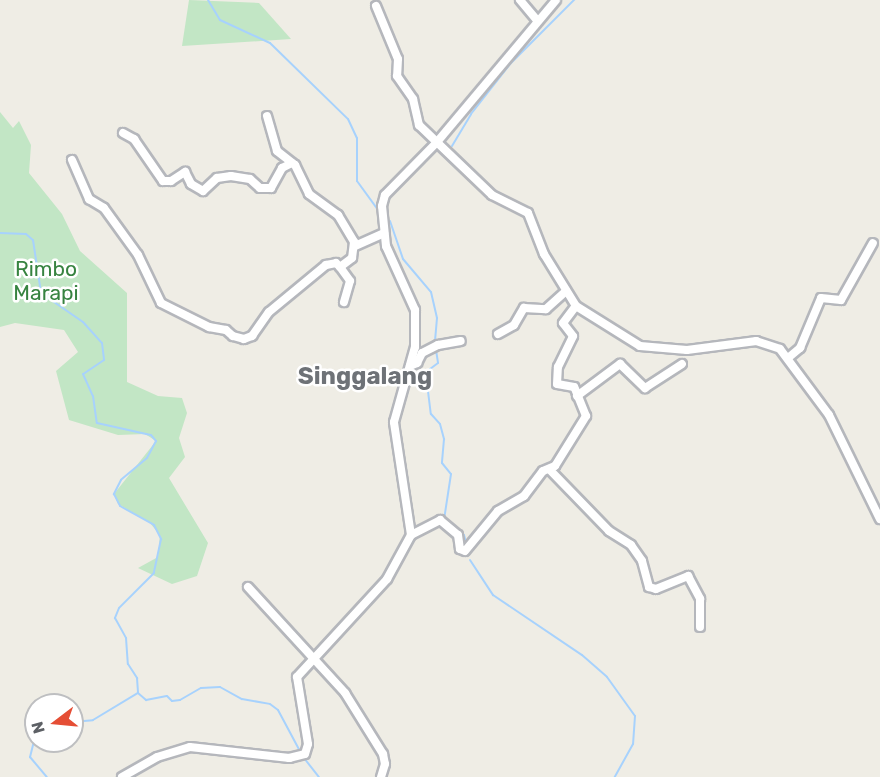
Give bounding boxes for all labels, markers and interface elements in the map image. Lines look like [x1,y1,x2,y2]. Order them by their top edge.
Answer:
park label: Rimbo Marapi [13,256,79,306]
district label: Singgalang [298,363,432,391]
north arrow [24,693,84,753]
text: N [27,719,49,736]

